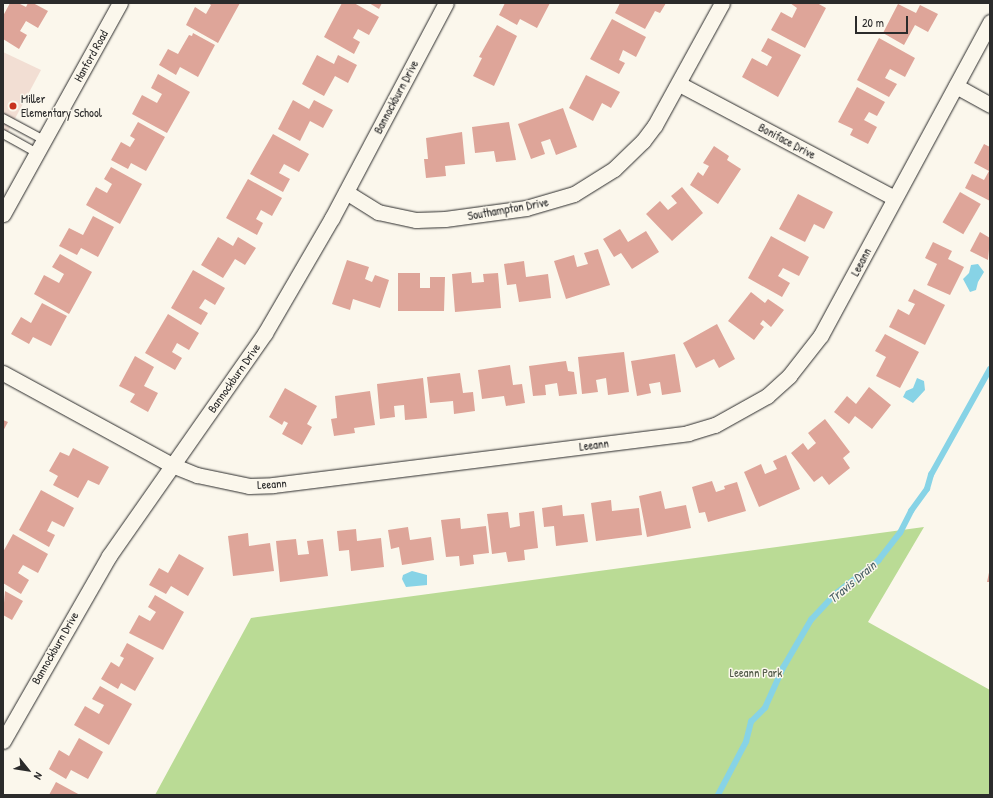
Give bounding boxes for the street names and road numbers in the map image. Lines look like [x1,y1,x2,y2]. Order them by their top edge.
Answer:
street label: Hanford Road [71,28,111,84]
street label: Bannockburn Drive [371,58,421,136]
street label: Boniface Drive [756,120,818,162]
street label: Southampton Drive [466,195,550,223]
street label: Leeann [848,246,874,278]
street label: Bannockburn Drive [205,341,263,415]
street label: Leeann [578,436,610,454]
street label: Leeann [257,476,287,492]
street label: Bannockburn Drive [28,609,82,687]

